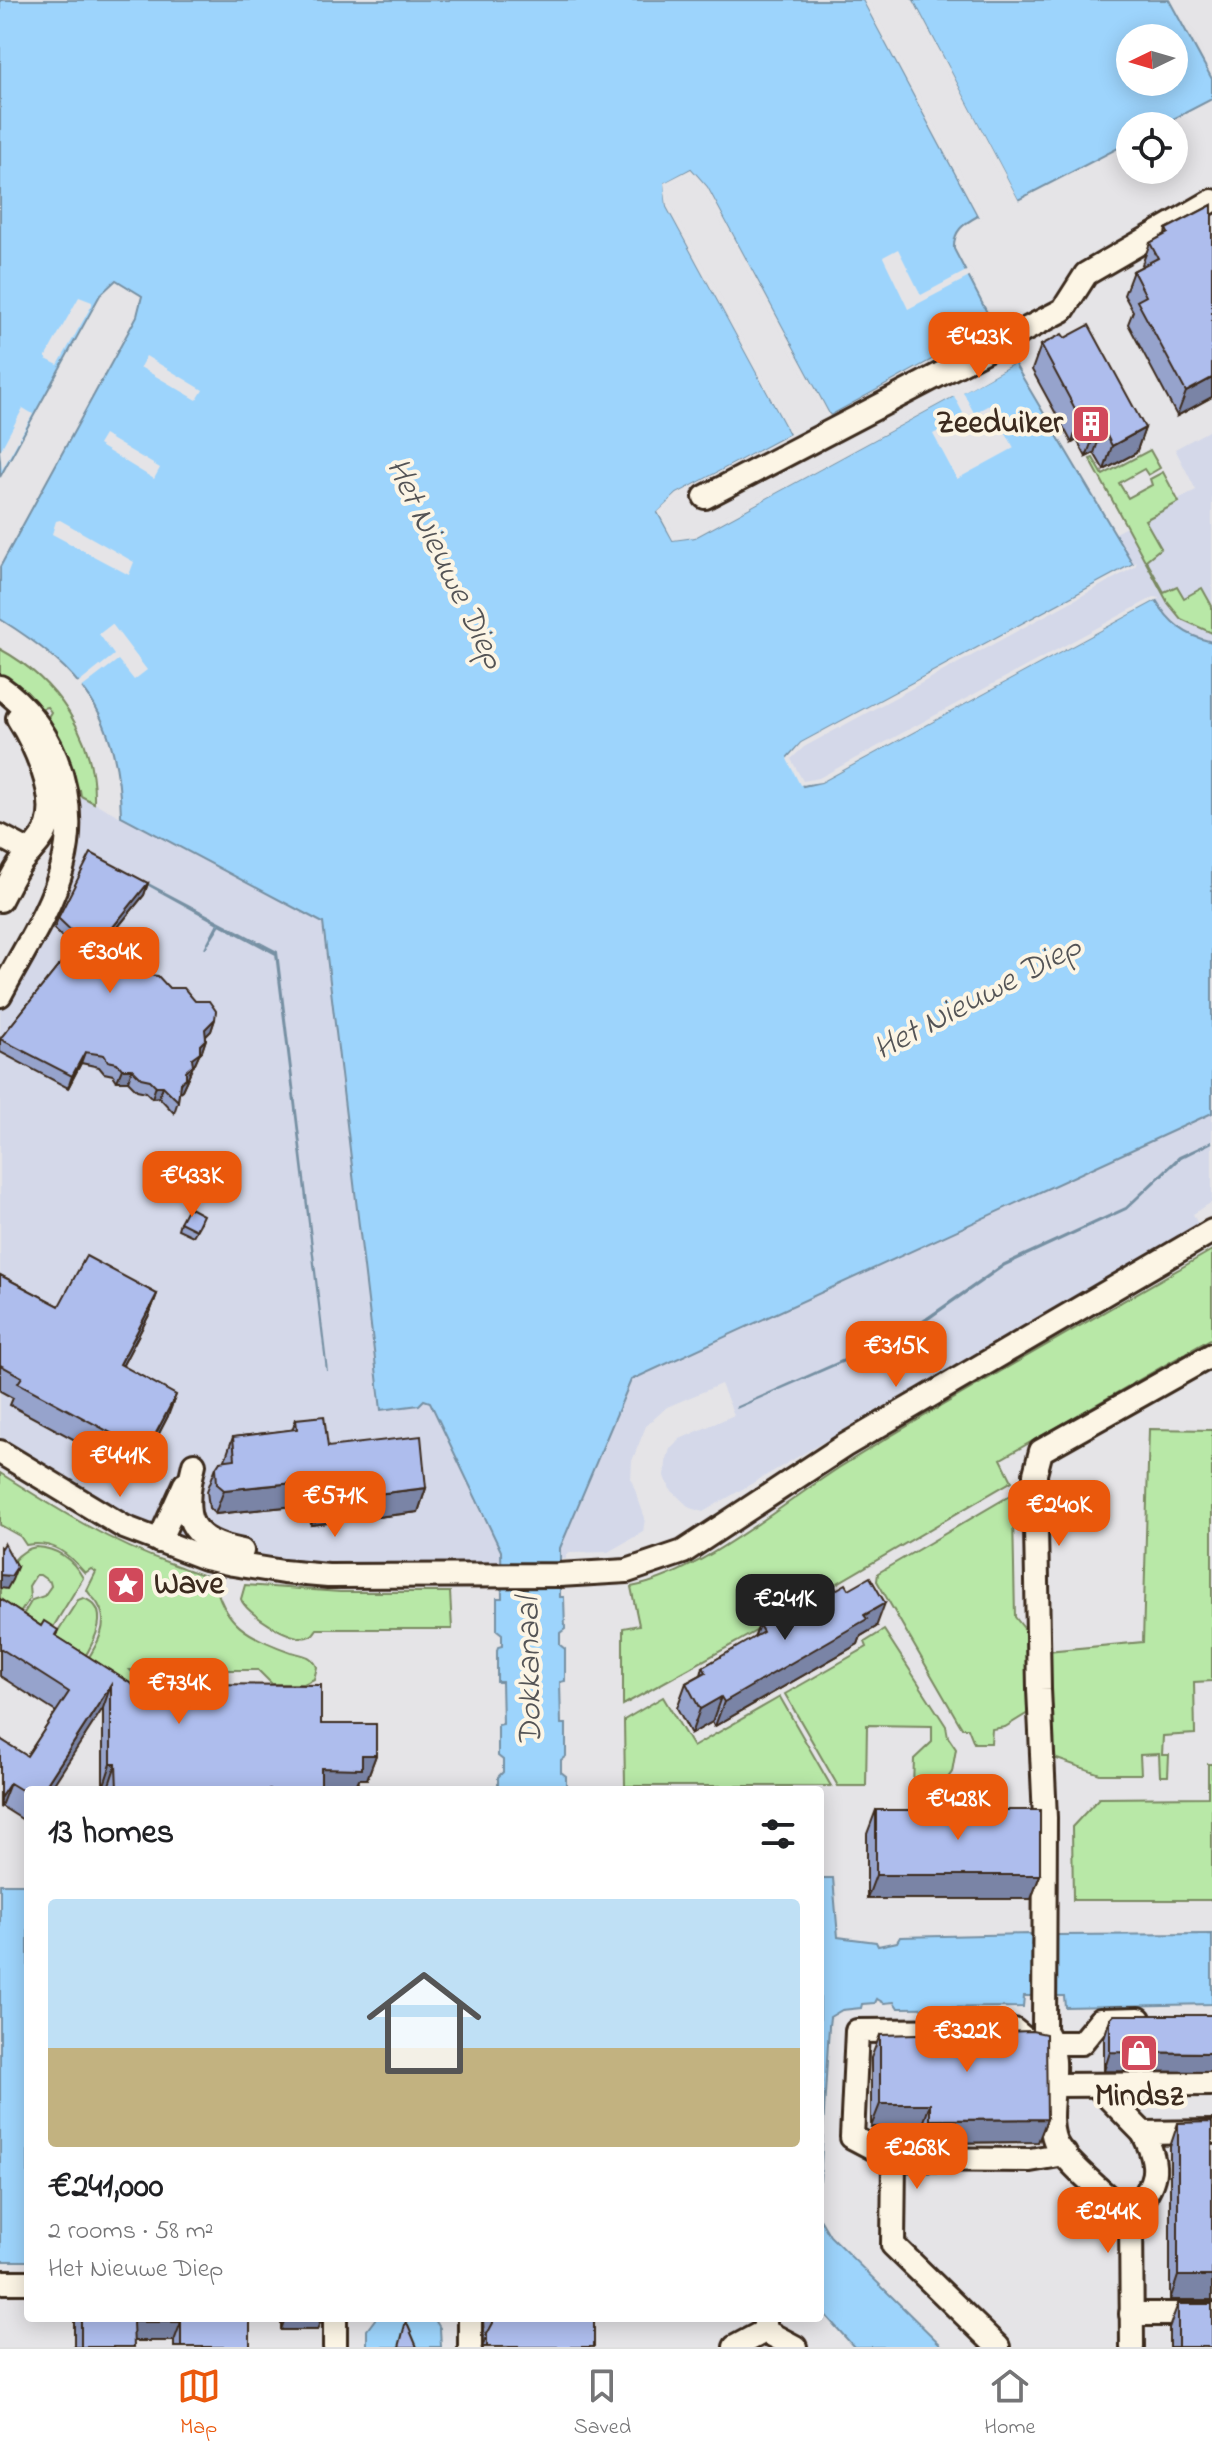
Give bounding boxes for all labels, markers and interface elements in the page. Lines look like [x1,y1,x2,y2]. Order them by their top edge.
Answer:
north arrow [1116,24,1188,96]
map controls [1116,24,1188,184]
button: locate [1116,112,1188,184]
pin: €423K [923,312,1035,380]
text: €423K [946,319,1012,357]
place label: Zeeduiker [936,401,1064,448]
building icon: Zeeduiker [1070,403,1112,445]
water label: Het Nieuwe Diep [371,450,517,678]
water label: Het Nieuwe Diep [865,923,1091,1075]
pin: €304K [54,927,166,995]
text: €304K [78,934,142,972]
pin: €433K [136,1151,248,1219]
text: €433K [161,1158,223,1196]
pin: €315K [840,1321,952,1389]
text: €315K [864,1328,928,1366]
pin: €441K [64,1431,176,1499]
text: €441K [90,1438,150,1476]
pin: €571K [279,1471,391,1539]
text: €571K [303,1478,367,1516]
pin: €240K [1003,1480,1115,1548]
text: €240K [1026,1487,1092,1525]
place label: Wave [154,1562,225,1609]
place icon: Wave [105,1564,147,1606]
pin: €241K [729,1574,841,1642]
text: €241K [754,1581,816,1619]
water label: Dokkanaal [505,1593,557,1747]
pin: €734K [123,1658,235,1726]
text: €734K [148,1665,210,1703]
pin: €428K [902,1774,1014,1842]
text: €428K [926,1781,990,1819]
text: 13 homes [48,1809,174,1859]
icon: filters [756,1812,800,1856]
icon: home [352,1951,496,2095]
pin: €322K [911,2006,1023,2074]
text: €322K [933,2013,1001,2051]
shop icon: Mindsz [1118,2032,1160,2074]
place label: Mindsz [1095,2074,1184,2121]
pin: €268K [861,2123,973,2191]
text: €268K [885,2130,949,2168]
text: €241,000 [48,2163,163,2213]
pin: €244K [1052,2187,1164,2255]
text: €244K [1075,2194,1141,2232]
text: 2 rooms · 58 m² [48,2213,214,2251]
text: Het Nieuwe Diep [48,2251,223,2289]
tab: Map [177,2364,221,2444]
tab: Saved [574,2364,631,2444]
tab: Home [984,2364,1035,2444]

